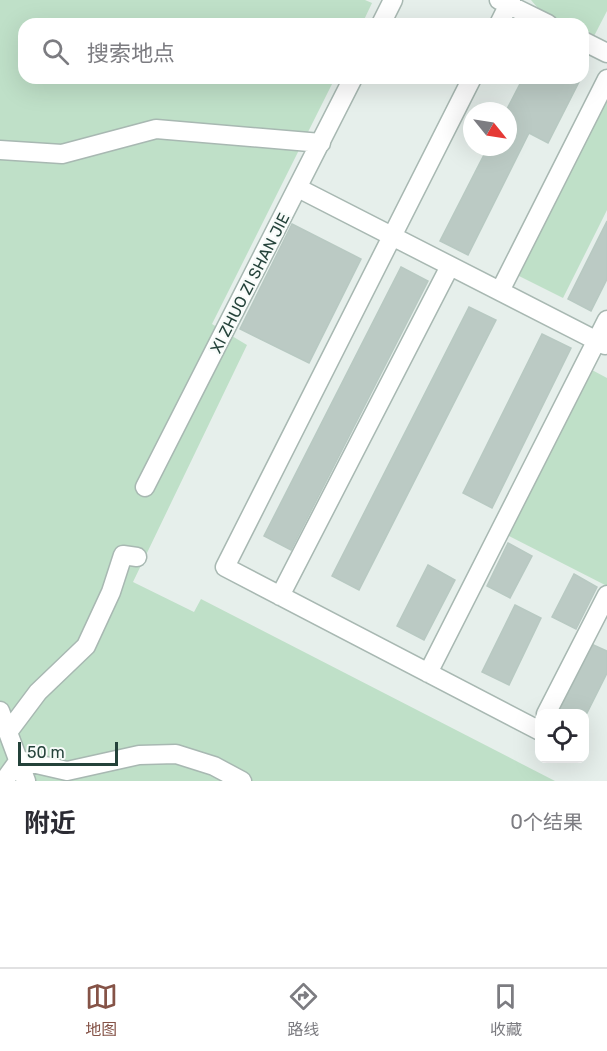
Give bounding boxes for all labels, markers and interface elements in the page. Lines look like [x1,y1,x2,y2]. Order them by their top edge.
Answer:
search box [18,18,589,84]
icon: search [39,35,72,68]
text: 搜索地点 [87,40,175,67]
north arrow [463,102,517,156]
street label: XI ZHUO ZI SHAN JIE [206,210,294,356]
map controls [535,709,589,763]
button: locate [535,709,589,763]
scale bar [18,739,118,766]
text: 50 m [27,743,65,762]
text: 附近 [24,808,76,839]
text: 0个结果 [510,810,583,834]
tab: 地图 [85,980,118,1040]
tab: 路线 [287,980,320,1040]
tab: 收藏 [489,980,522,1040]

